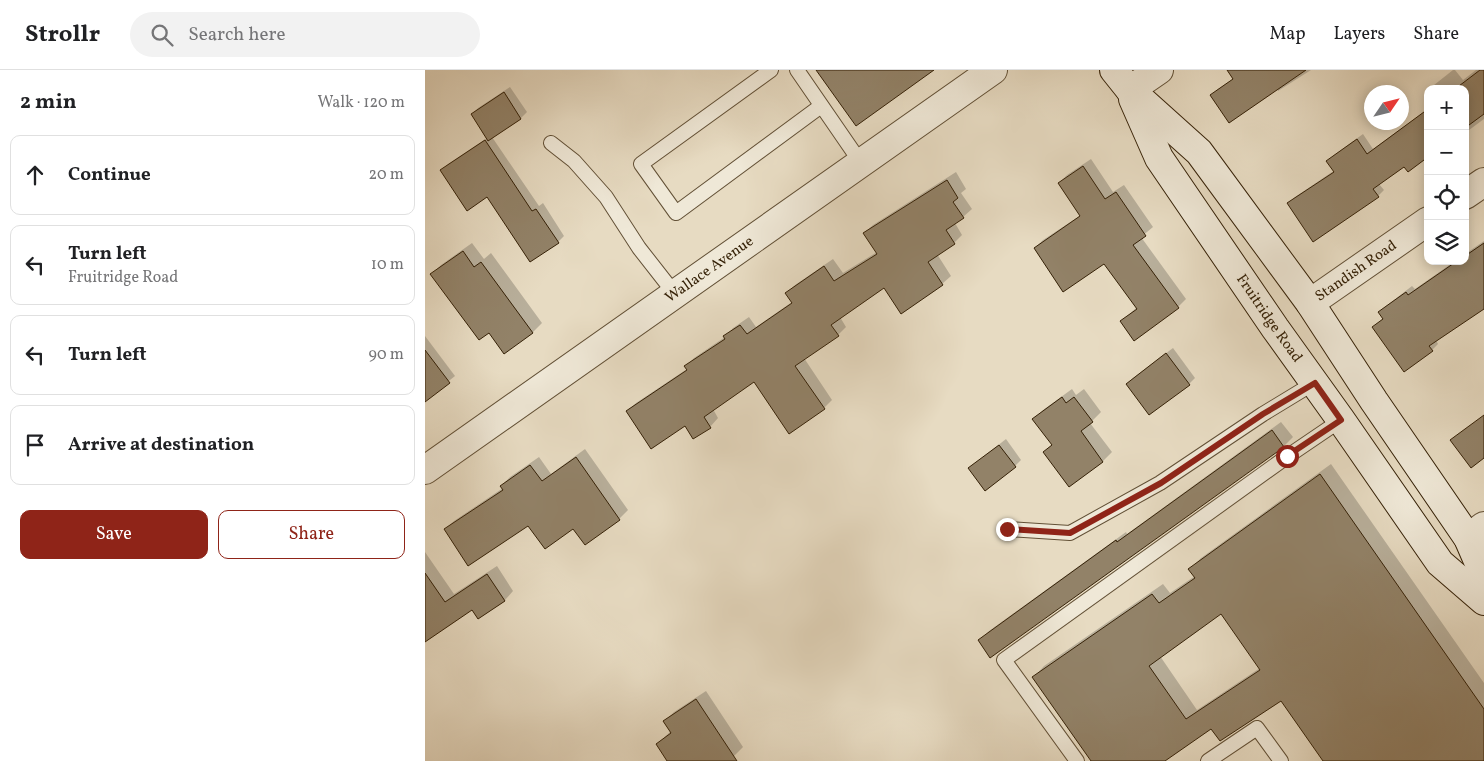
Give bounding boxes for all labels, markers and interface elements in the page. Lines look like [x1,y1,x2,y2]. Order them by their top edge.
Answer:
search box [130,12,480,57]
text: Strollr [25,18,100,52]
icon: search [148,21,176,49]
text: Search here [188,22,286,48]
text: Map [1269,22,1305,47]
text: Layers [1333,22,1385,47]
text: Share [1413,22,1459,47]
north arrow [1364,85,1409,130]
map controls [1424,85,1469,265]
button: + [1424,85,1469,130]
text: 2 min [20,88,77,117]
text: Walk · 120 m [317,92,405,114]
button: − [1424,130,1469,175]
icon: ahead [21,161,49,189]
text: Continue [68,162,151,188]
text: 20 m [369,164,404,186]
button: locate [1424,175,1469,220]
button: layers [1424,220,1469,265]
street label: Wallace Avenue [661,231,758,308]
street label: Standish Road [1311,235,1401,307]
text: Turn left [68,241,147,267]
icon: left [21,251,49,279]
text: 10 m [371,254,404,276]
text: Fruitridge Road [68,267,178,289]
street label: Fruitridge Road [1231,270,1307,367]
icon: left [21,341,49,369]
text: Turn left [68,342,147,368]
text: 90 m [368,344,404,366]
icon: arrive [21,431,49,459]
text: Arrive at destination [68,432,254,458]
route start [1276,445,1299,468]
button: Save [20,510,208,559]
button: Share [218,510,405,559]
route end [996,518,1019,541]

